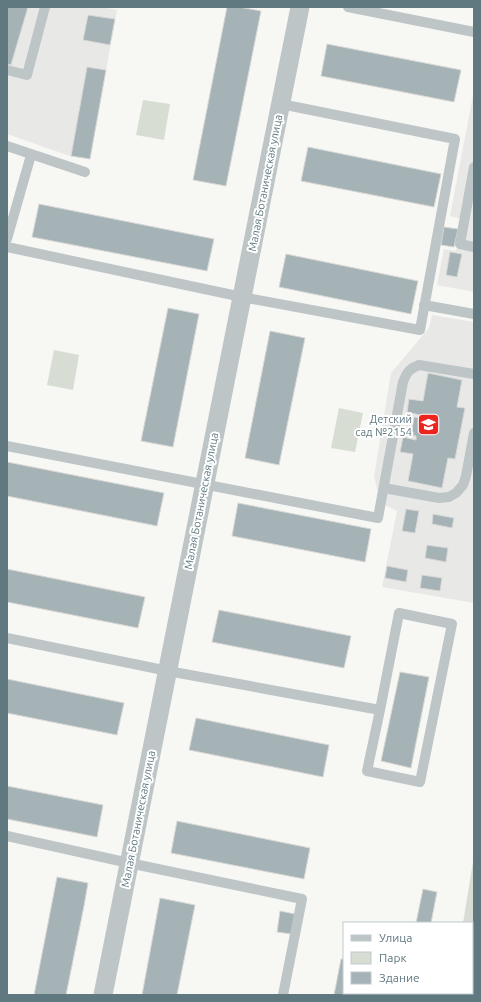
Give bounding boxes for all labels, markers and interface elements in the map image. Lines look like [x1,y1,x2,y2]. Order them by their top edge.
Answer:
street label: Малая Ботаническая улица [246,114,284,252]
school or university icon: Детский сад №2154 [415,412,441,438]
place label: Детский сад №2154 [355,413,412,438]
street label: Малая Ботаническая улица [182,432,220,570]
street label: Малая Ботаническая улица [119,750,157,888]
legend [343,922,473,994]
text: Улица [379,931,412,944]
text: Парк [379,951,407,964]
text: Здание [379,971,420,984]

